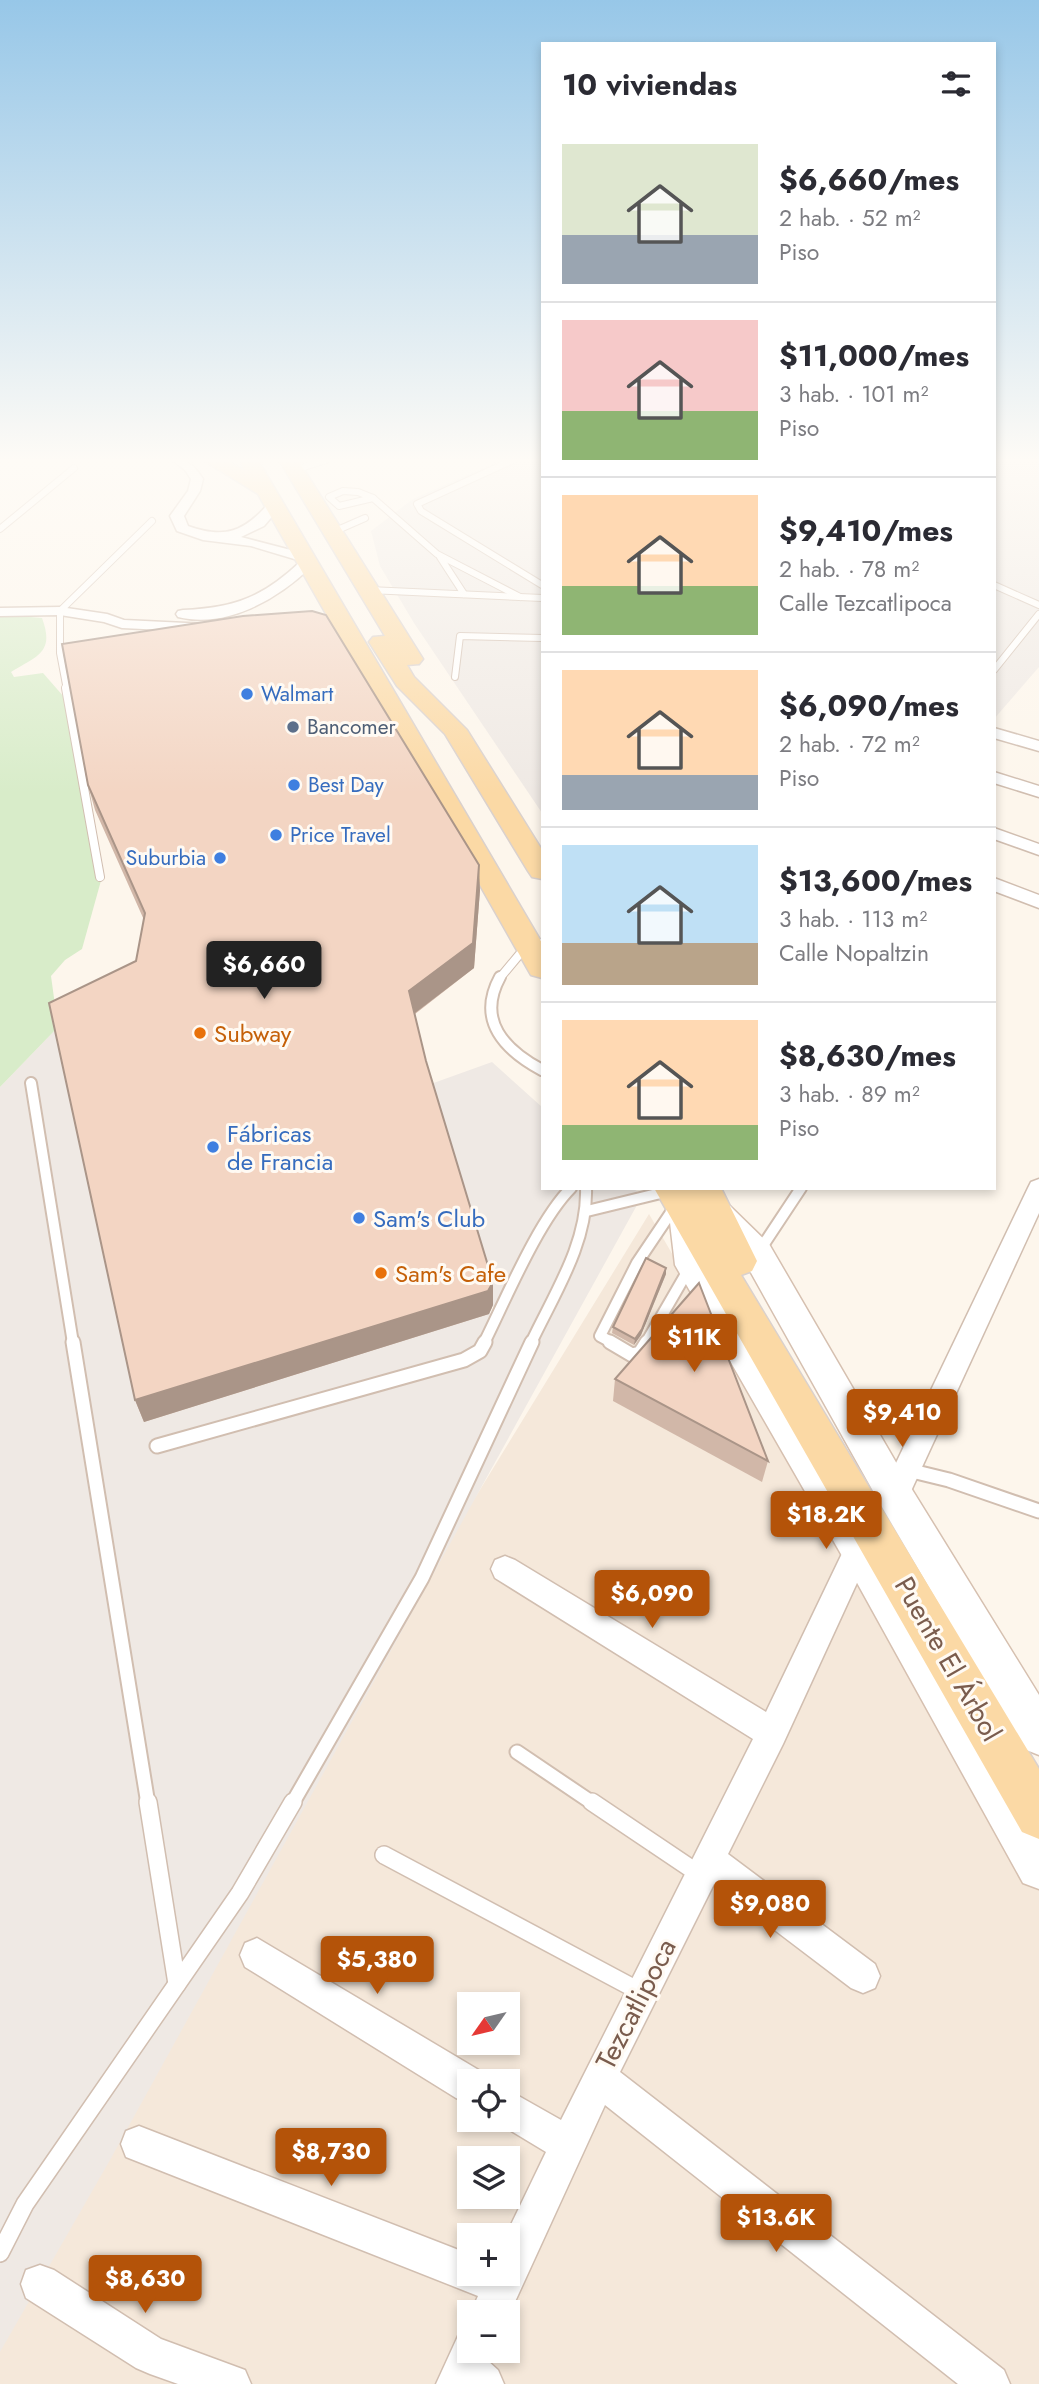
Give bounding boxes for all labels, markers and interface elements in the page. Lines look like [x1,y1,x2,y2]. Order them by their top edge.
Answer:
text: 10 viviendas [562,63,737,106]
icon: filters [937,65,975,103]
text: $6,660/mes [779,158,959,201]
icon: home [618,172,702,256]
text: 2 hab. · 52 m² [779,201,921,235]
text: Piso [779,235,819,269]
text: $11,000/mes [779,334,969,377]
icon: home [618,348,702,432]
text: 3 hab. · 101 m² [779,377,928,411]
text: Piso [779,411,819,445]
text: $9,410/mes [779,509,953,552]
icon: home [618,523,702,607]
text: 2 hab. · 78 m² [779,552,919,586]
text: Calle Tezcatlipoca [779,586,952,620]
place label: Walmart [261,679,333,709]
text: $6,090/mes [779,684,959,727]
marker: Walmart [239,686,255,702]
icon: home [618,698,702,782]
place label: Bancomer [307,712,397,742]
marker: Bancomer [285,719,301,735]
text: 2 hab. · 72 m² [779,727,920,761]
text: Piso [779,761,819,795]
place label: Best Day [308,770,385,800]
marker: Best Day [286,777,302,793]
place label: Price Travel [290,820,391,850]
marker: Price Travel [268,827,284,843]
place label: Suburbia [126,843,206,873]
marker: Suburbia [212,850,228,866]
text: $13,600/mes [779,859,972,902]
icon: home [618,873,702,957]
text: 3 hab. · 113 m² [779,902,927,936]
text: Calle Nopaltzin [779,936,929,970]
pin: $6,660 [207,942,321,1001]
text: $6,660 [222,947,306,981]
place label: Subway [214,1016,292,1051]
marker: Subway [192,1025,208,1041]
text: $8,630/mes [779,1034,956,1077]
icon: home [618,1048,702,1132]
text: 3 hab. · 89 m² [779,1077,920,1111]
text: Piso [779,1111,819,1145]
place label: Fábricas de Francia [227,1116,333,1179]
marker: Fábricas de Francia [205,1139,221,1155]
place label: Sam's Club [373,1201,485,1236]
marker: Sam's Club [351,1210,367,1226]
place label: Sam's Cafe [395,1256,506,1291]
marker: Sam's Cafe [373,1265,389,1281]
pin: $11K [653,1314,735,1374]
text: $11K [667,1320,721,1354]
pin: $9,410 [845,1390,959,1449]
text: $9,410 [863,1395,941,1429]
pin: $18.2K [769,1492,883,1551]
text: $18.2K [787,1497,865,1531]
street label: Puente El Árbol [884,1569,1012,1749]
pin: $6,090 [595,1570,709,1630]
text: $6,090 [611,1576,693,1610]
pin: $9,080 [713,1881,827,1940]
text: $9,080 [730,1886,810,1920]
street label: Tezcatlipoca [585,1931,687,2077]
pin: $5,380 [320,1937,434,1996]
text: $5,380 [337,1942,417,1976]
north arrow [457,1992,520,2054]
map controls [457,1992,520,2363]
button: locate [457,2069,520,2132]
pin: $8,730 [274,2128,388,2188]
text: $8,730 [291,2134,371,2168]
button: layers [457,2146,520,2209]
pin: $13.6K [719,2194,833,2254]
text: $13.6K [737,2200,815,2234]
button: + [457,2223,520,2286]
pin: $8,630 [88,2256,202,2315]
text: $8,630 [105,2261,185,2295]
button: − [457,2300,520,2363]

